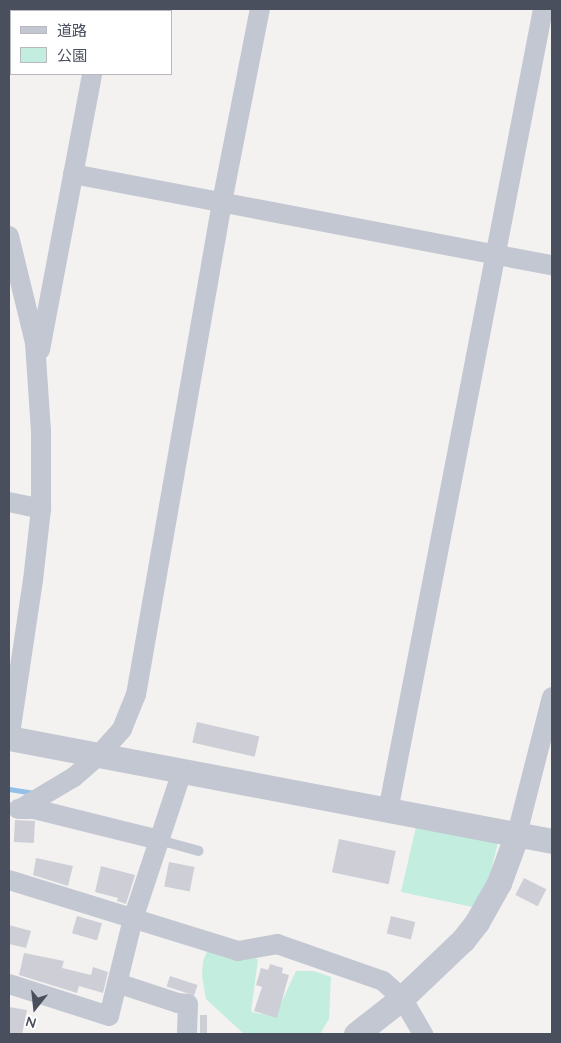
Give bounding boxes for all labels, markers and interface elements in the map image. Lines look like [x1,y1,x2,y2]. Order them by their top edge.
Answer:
legend [10,10,172,75]
text: 道路 [57,21,87,40]
text: 公園 [57,46,87,65]
north arrow [10,983,60,1033]
text: N [23,1012,38,1032]

